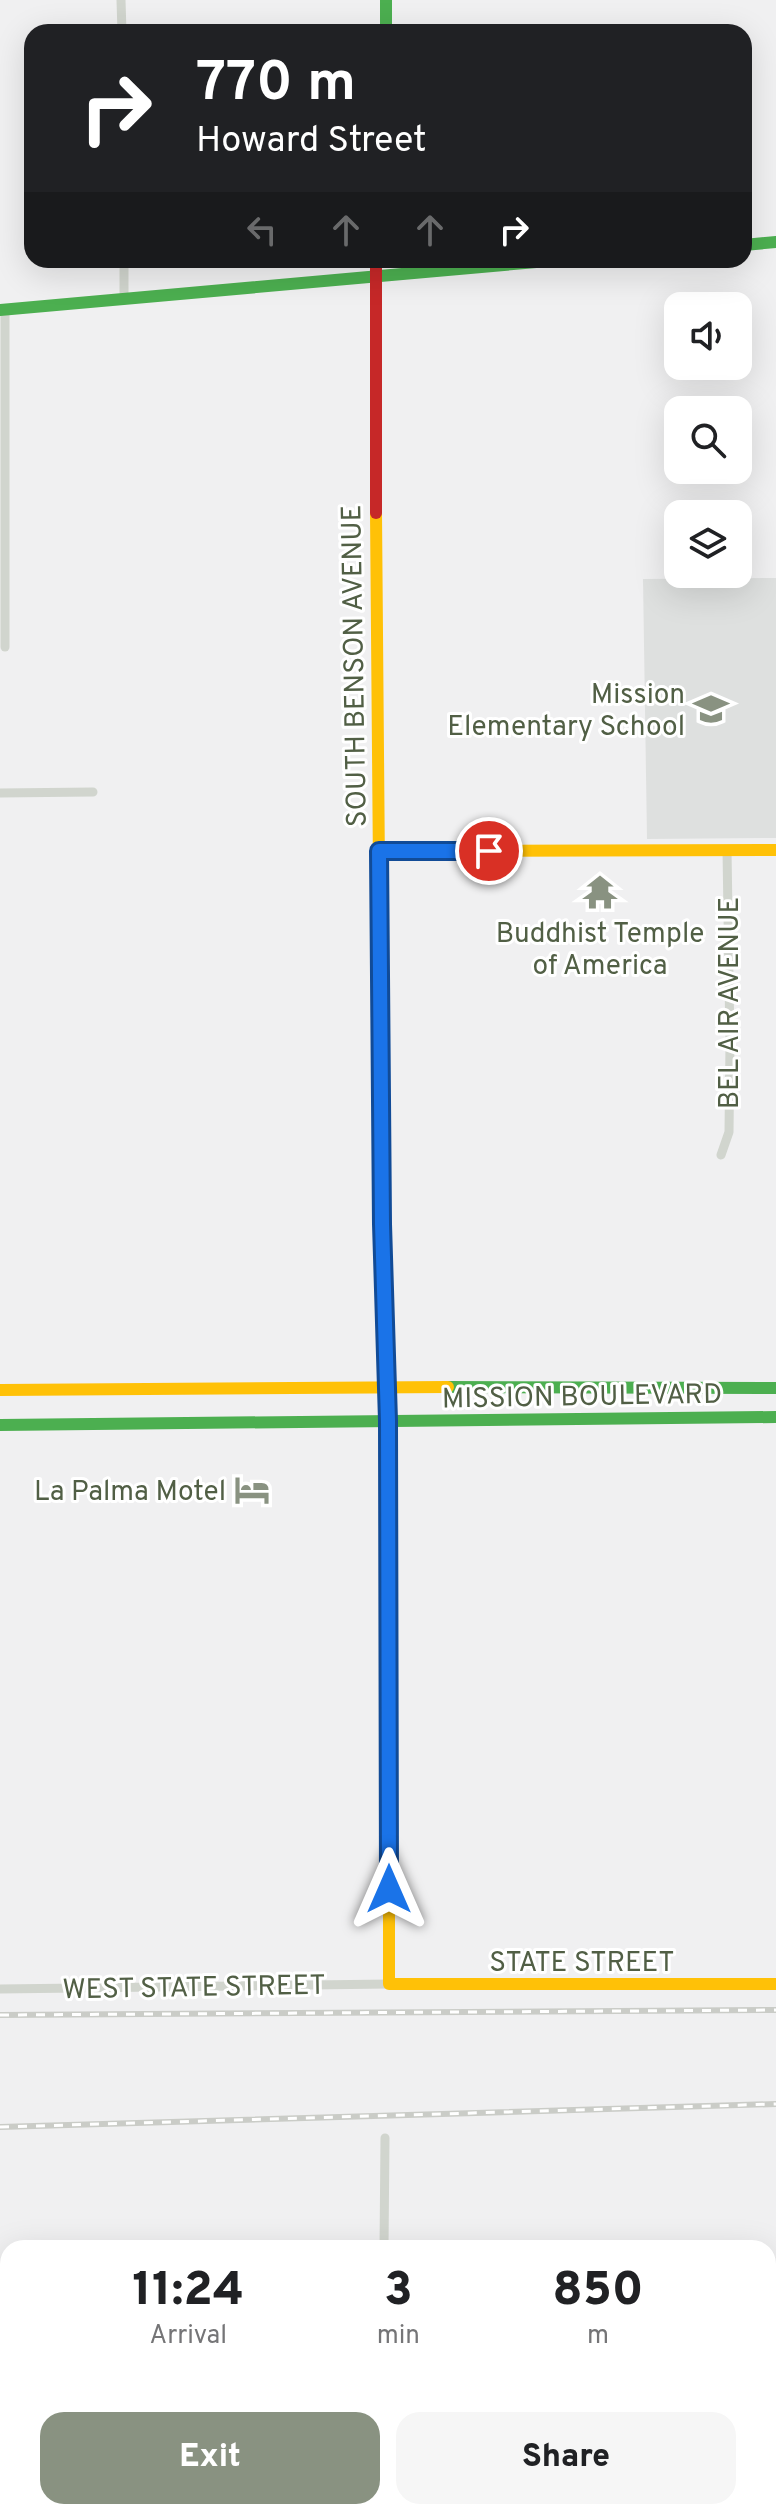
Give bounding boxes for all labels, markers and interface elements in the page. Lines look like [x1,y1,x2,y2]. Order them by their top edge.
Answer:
text: 770 m [196,50,356,120]
icon: right [64,56,168,160]
text: Howard Street [196,119,427,165]
icon: left [240,208,284,252]
icon: ahead [324,208,368,252]
icon: ahead [408,208,452,252]
icon: right [492,208,536,252]
map controls [664,292,752,588]
button: sound [664,292,752,380]
button: search [664,396,752,484]
button: layers [664,500,752,588]
street label: SOUTH BENSON AVENUE [335,504,377,828]
place label: Mission Elementary School [447,678,685,746]
school or university icon: Mission Elementary School [692,690,730,728]
pin [455,817,523,885]
icon: arrive [467,829,511,873]
temple icon: Buddhist Temple of America [581,873,619,911]
street label: BEL AIR AVENUE [713,897,749,1109]
place label: Buddhist Temple of America [496,917,704,985]
street label: MISSION BOULEVARD [442,1378,723,1418]
hotel icon: La Palma Motel [233,1471,271,1509]
place label: La Palma Motel [34,1475,226,1511]
position arrow [347,1847,431,1931]
street label: STATE STREET [489,1946,675,1982]
street label: WEST STATE STREET [62,1969,326,2009]
text: 11:24 [132,2262,244,2322]
text: 3 [384,2262,413,2322]
text: 850 [552,2262,644,2322]
text: Arrival [150,2320,227,2353]
text: min [377,2320,420,2353]
text: m [587,2320,609,2353]
button: Exit [40,2412,380,2504]
button: Share [396,2412,736,2504]

